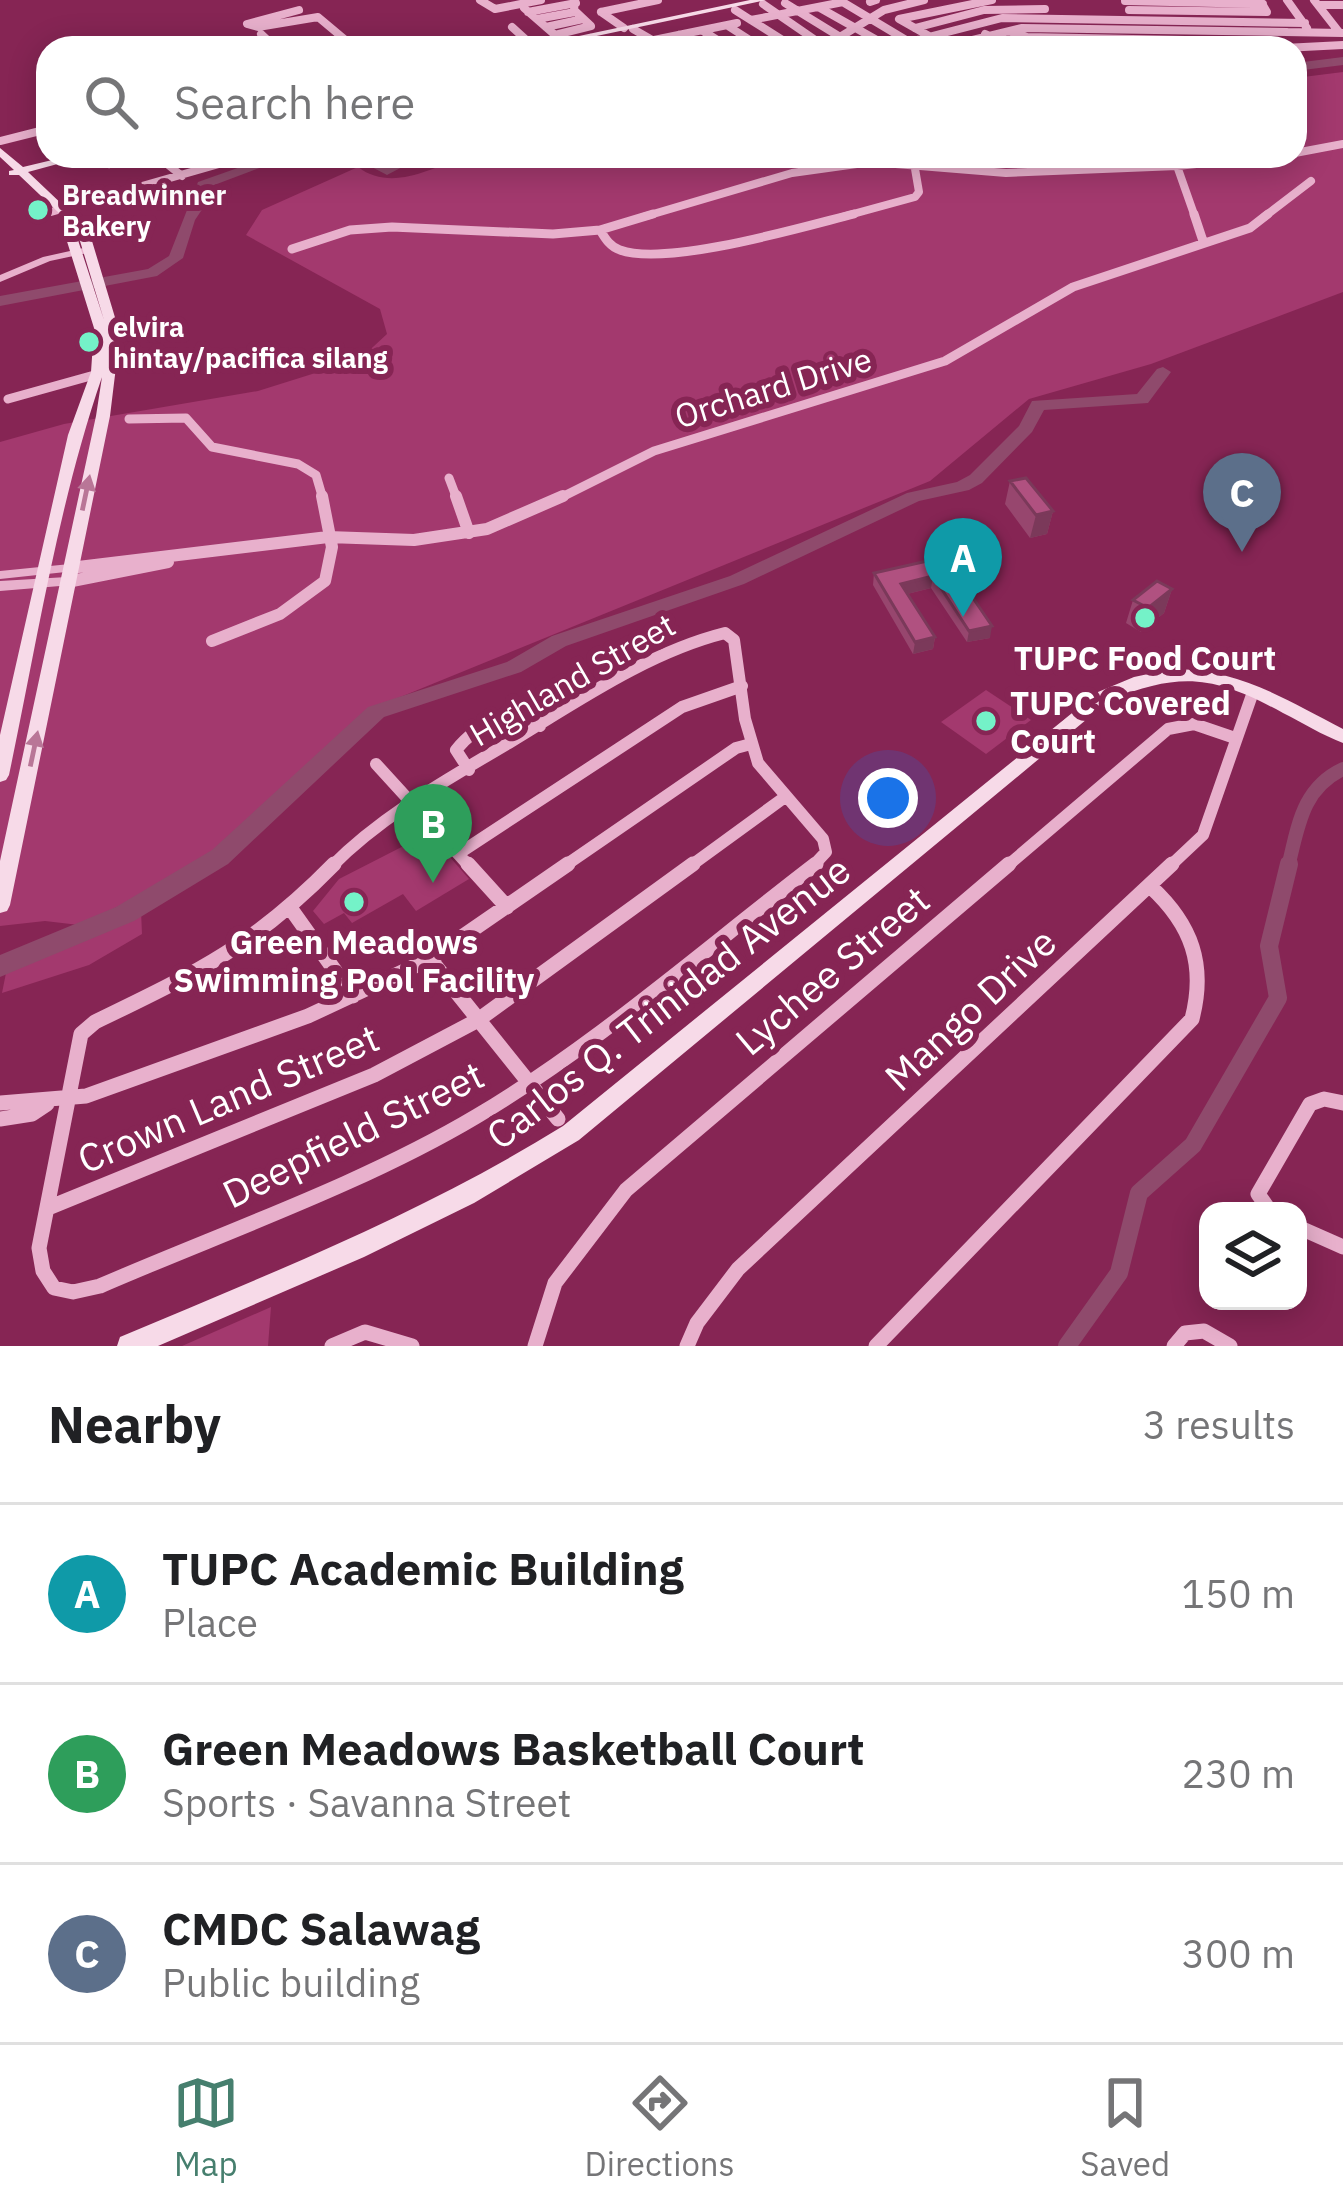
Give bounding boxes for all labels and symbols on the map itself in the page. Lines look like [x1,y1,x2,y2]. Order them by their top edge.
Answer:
place label: Breadwinner Bakery [62,177,227,243]
marker: Breadwinner Bakery [25,197,51,223]
place label: elvira hintay/pacifica silang [113,309,388,375]
marker: elvira hintay/pacifica silang [76,329,102,355]
street label: Orchard Drive [669,337,877,437]
pin: C [1203,453,1281,552]
one-way arrow [78,473,97,511]
pin: A [924,518,1002,617]
street label: Highland Street [461,603,683,755]
marker: TUPC Food Court [1132,605,1158,631]
place label: TUPC Food Court [1014,636,1276,679]
place label: TUPC Covered Court [1010,681,1231,762]
marker: TUPC Covered Court [973,708,999,734]
one-way arrow [25,730,44,768]
your location [858,768,918,828]
pin: B [394,784,472,883]
street label: Carlos Q. Trinidad Avenue [476,844,860,1160]
street label: Lychee Street [724,874,940,1066]
marker: Green Meadows Swimming Pool Facility [341,889,367,915]
street label: Mango Drive [873,916,1067,1102]
place label: Green Meadows Swimming Pool Facility [174,920,535,1001]
street label: Crown Land Street [70,1012,386,1184]
street label: Deepfield Street [214,1049,492,1219]

